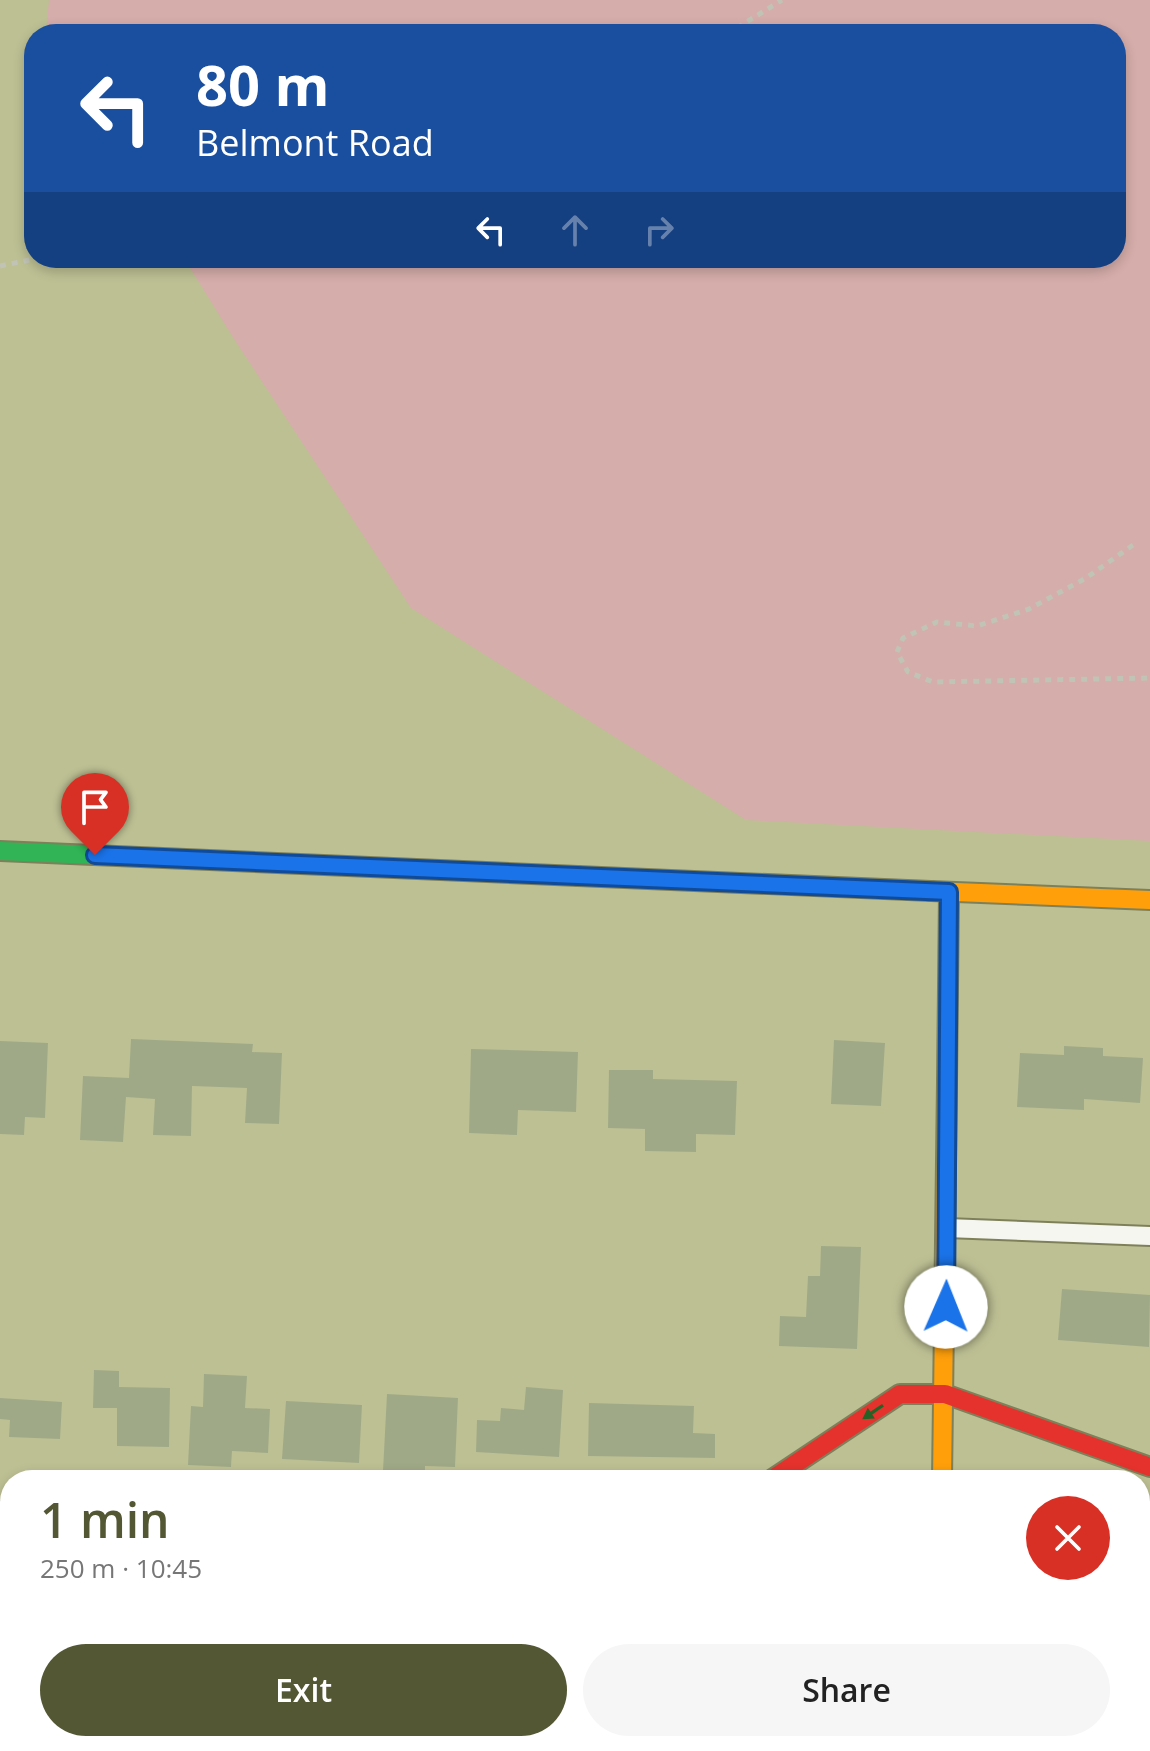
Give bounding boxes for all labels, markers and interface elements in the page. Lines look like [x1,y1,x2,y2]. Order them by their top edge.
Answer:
text: 80 m [196,46,330,122]
icon: left [64,56,168,160]
text: Belmont Road [196,118,434,167]
icon: left [469,208,513,252]
icon: ahead [553,208,597,252]
icon: right [637,208,681,252]
pin [61,773,129,855]
icon: arrive [73,785,117,829]
position arrow [904,1265,988,1349]
one-way arrow [862,1405,884,1419]
text: 1 min [40,1487,170,1552]
button: close [1026,1496,1110,1580]
text: 250 m · 10:45 [40,1550,202,1586]
button: Exit [40,1644,567,1736]
button: Share [583,1644,1110,1736]

